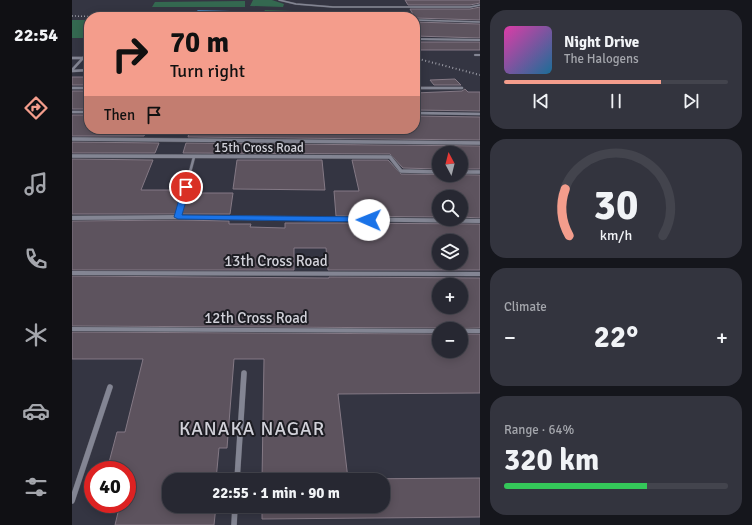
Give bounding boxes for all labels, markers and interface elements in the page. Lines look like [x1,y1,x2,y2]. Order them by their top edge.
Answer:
text: 22:54 [14,24,58,46]
text: 70 m [170,26,229,60]
icon: right [104,28,156,80]
text: Night Drive [564,33,639,51]
text: The Halogens [564,51,639,67]
text: Turn right [170,60,245,82]
icon: previous [530,90,552,112]
icon: pause [605,90,627,112]
icon: next [680,90,702,112]
icon: directions [22,94,50,122]
icon: arrive [143,104,165,126]
text: Then [104,106,135,124]
street label: 15th Cross Road [214,140,304,156]
north arrow [432,146,468,182]
map controls [432,146,468,358]
icon: music [22,170,50,198]
pin [169,170,203,204]
icon: arrive [175,176,197,198]
text: 30 [594,180,638,231]
button: search [432,190,468,226]
position arrow [348,199,390,241]
text: km/h [600,227,632,244]
button: layers [432,234,468,270]
icon: phone [22,245,50,273]
street label: 13th Cross Road [224,252,328,270]
button: + [432,278,468,314]
text: Climate [504,299,547,315]
street label: 12th Cross Road [204,309,308,327]
text: 22° [594,319,638,356]
icon: climate [22,321,50,349]
button: − [432,322,468,358]
text: − [504,324,516,351]
text: + [716,324,728,351]
icon: car [22,397,50,425]
district label: KANAKA NAGAR [179,417,325,441]
text: Range · 64% [504,422,574,438]
text: 320 km [504,442,599,479]
speed limit sign: 40 [84,461,136,513]
icon: filters [22,473,50,501]
text: 22:55 · 1 min · 90 m [212,484,340,502]

